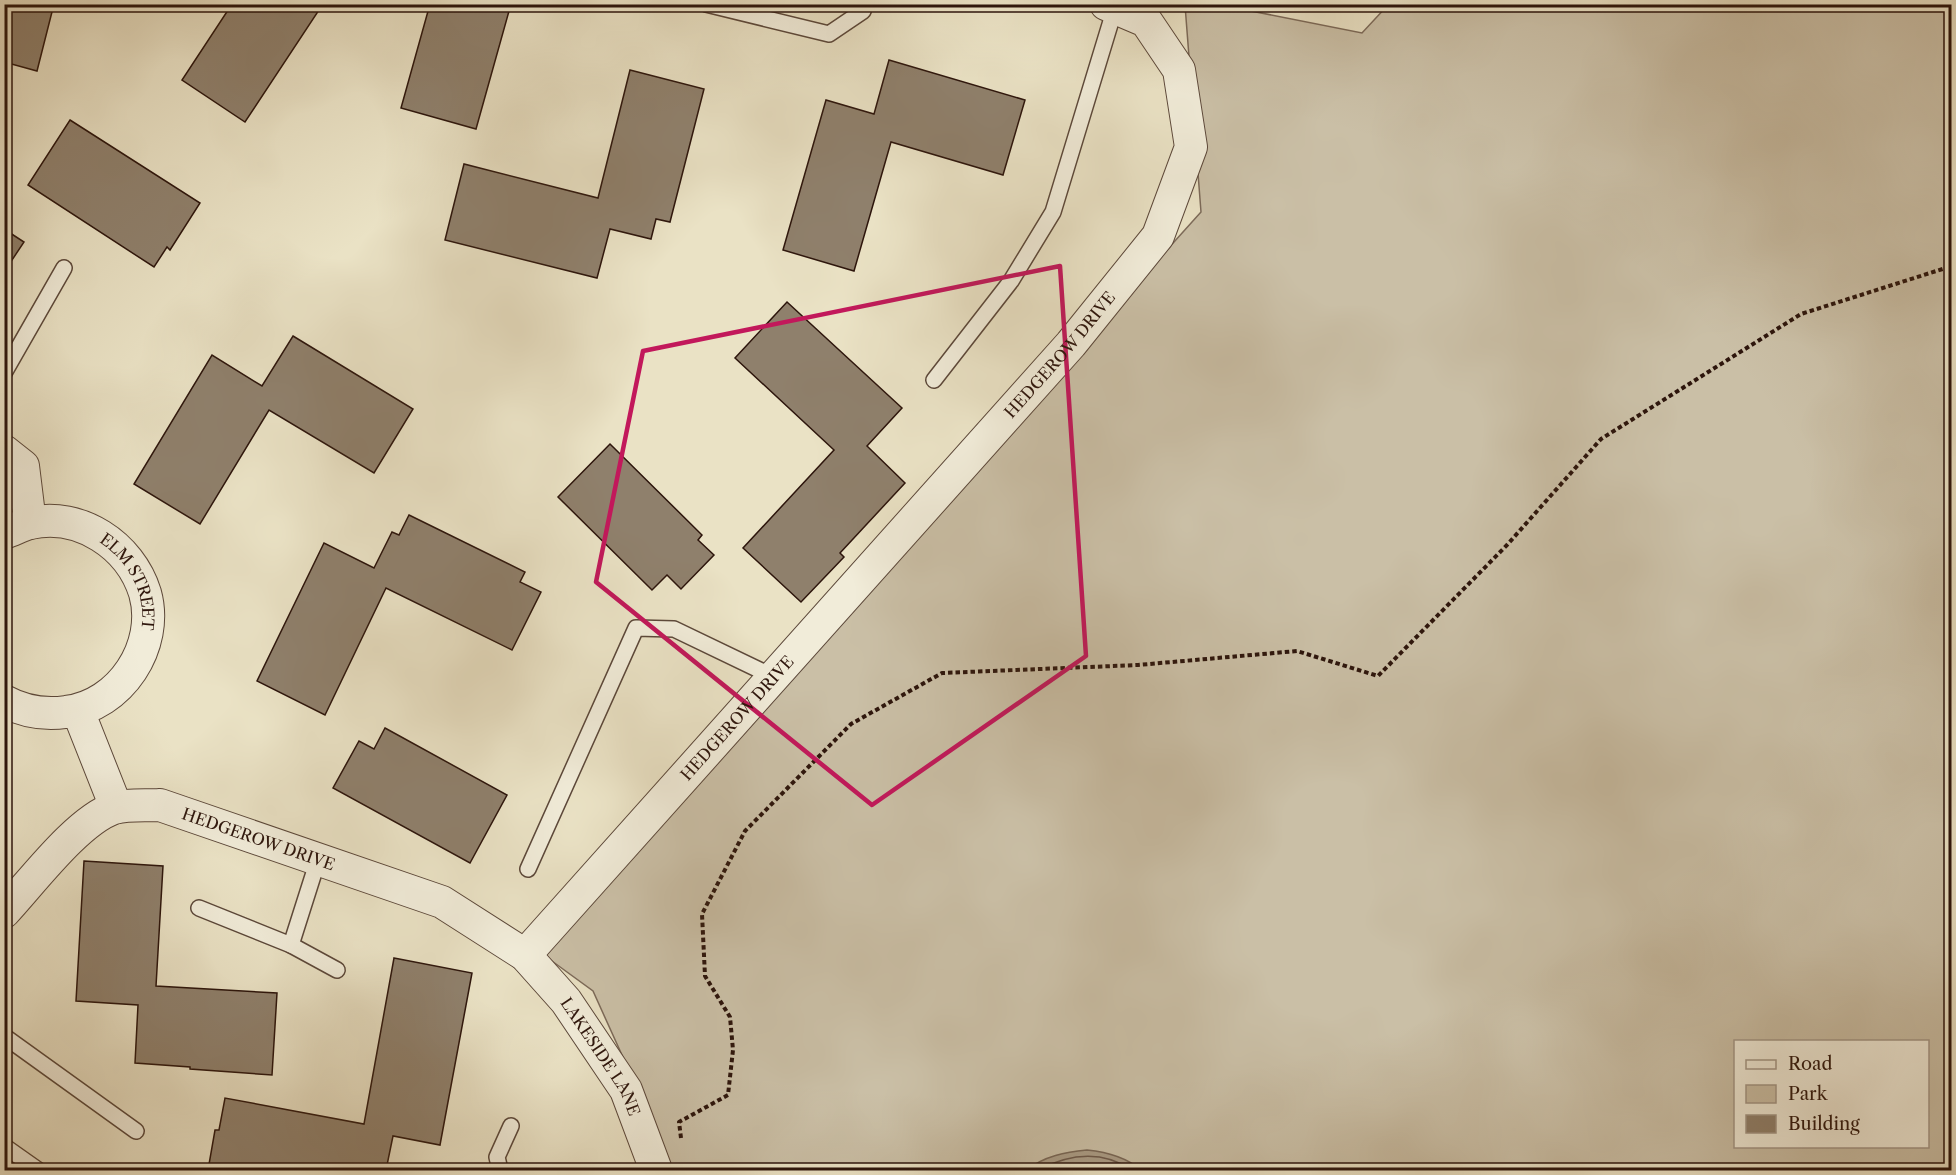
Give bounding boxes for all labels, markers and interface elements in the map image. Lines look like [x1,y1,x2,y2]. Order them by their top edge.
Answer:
street label: HEDGEROW DRIVE [1000,287,1119,422]
street label: ELM STREET [96,529,158,631]
street label: HEDGEROW DRIVE [676,651,798,784]
street label: HEDGEROW DRIVE [179,803,338,874]
street label: LAKESIDE LANE [556,994,645,1118]
legend [1734,1040,1929,1148]
text: Road [1788,1053,1833,1075]
text: Park [1788,1083,1829,1105]
text: Building [1788,1113,1860,1135]

